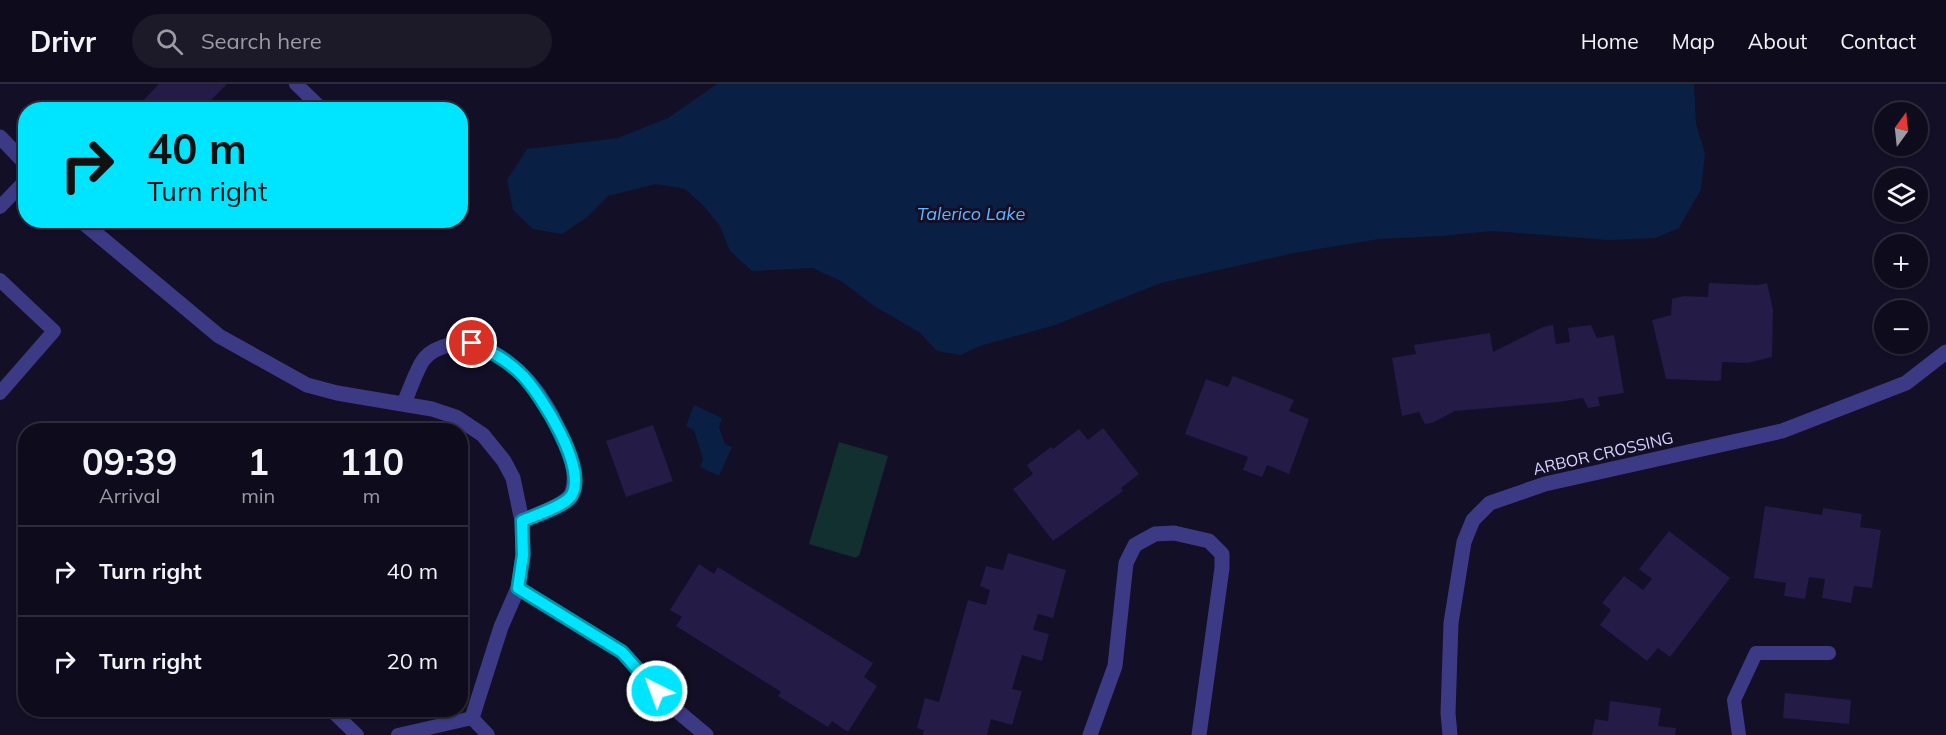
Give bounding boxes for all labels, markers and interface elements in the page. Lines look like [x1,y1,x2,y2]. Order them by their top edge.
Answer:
search box [132,14,552,68]
text: Drivr [30,24,96,59]
icon: search [153,25,186,58]
text: Search here [201,27,322,55]
text: Home [1581,28,1639,54]
text: Map [1672,28,1715,54]
text: About [1748,28,1807,54]
text: Contact [1840,28,1916,54]
north arrow [1874,102,1928,156]
map controls [1874,102,1928,354]
text: 40 m [147,122,247,175]
icon: right [48,126,126,204]
button: layers [1874,168,1928,222]
text: Turn right [147,174,267,208]
water label: Talerico Lake [917,202,1025,225]
button: + [1874,234,1928,288]
button: − [1874,300,1928,354]
pin [446,317,497,368]
icon: arrive [455,326,488,359]
street label: ARBOR CROSSING [1531,427,1675,479]
text: 09:39 [82,439,177,484]
text: 1 [247,439,269,484]
text: 110 [339,439,404,484]
text: Arrival [99,483,160,508]
text: min [241,483,275,508]
text: m [363,483,380,508]
icon: right [48,555,81,588]
text: Turn right [99,557,202,585]
text: 40 m [387,557,438,585]
icon: right [48,645,81,678]
text: Turn right [99,647,202,675]
text: 20 m [387,647,438,675]
position arrow [625,659,689,723]

